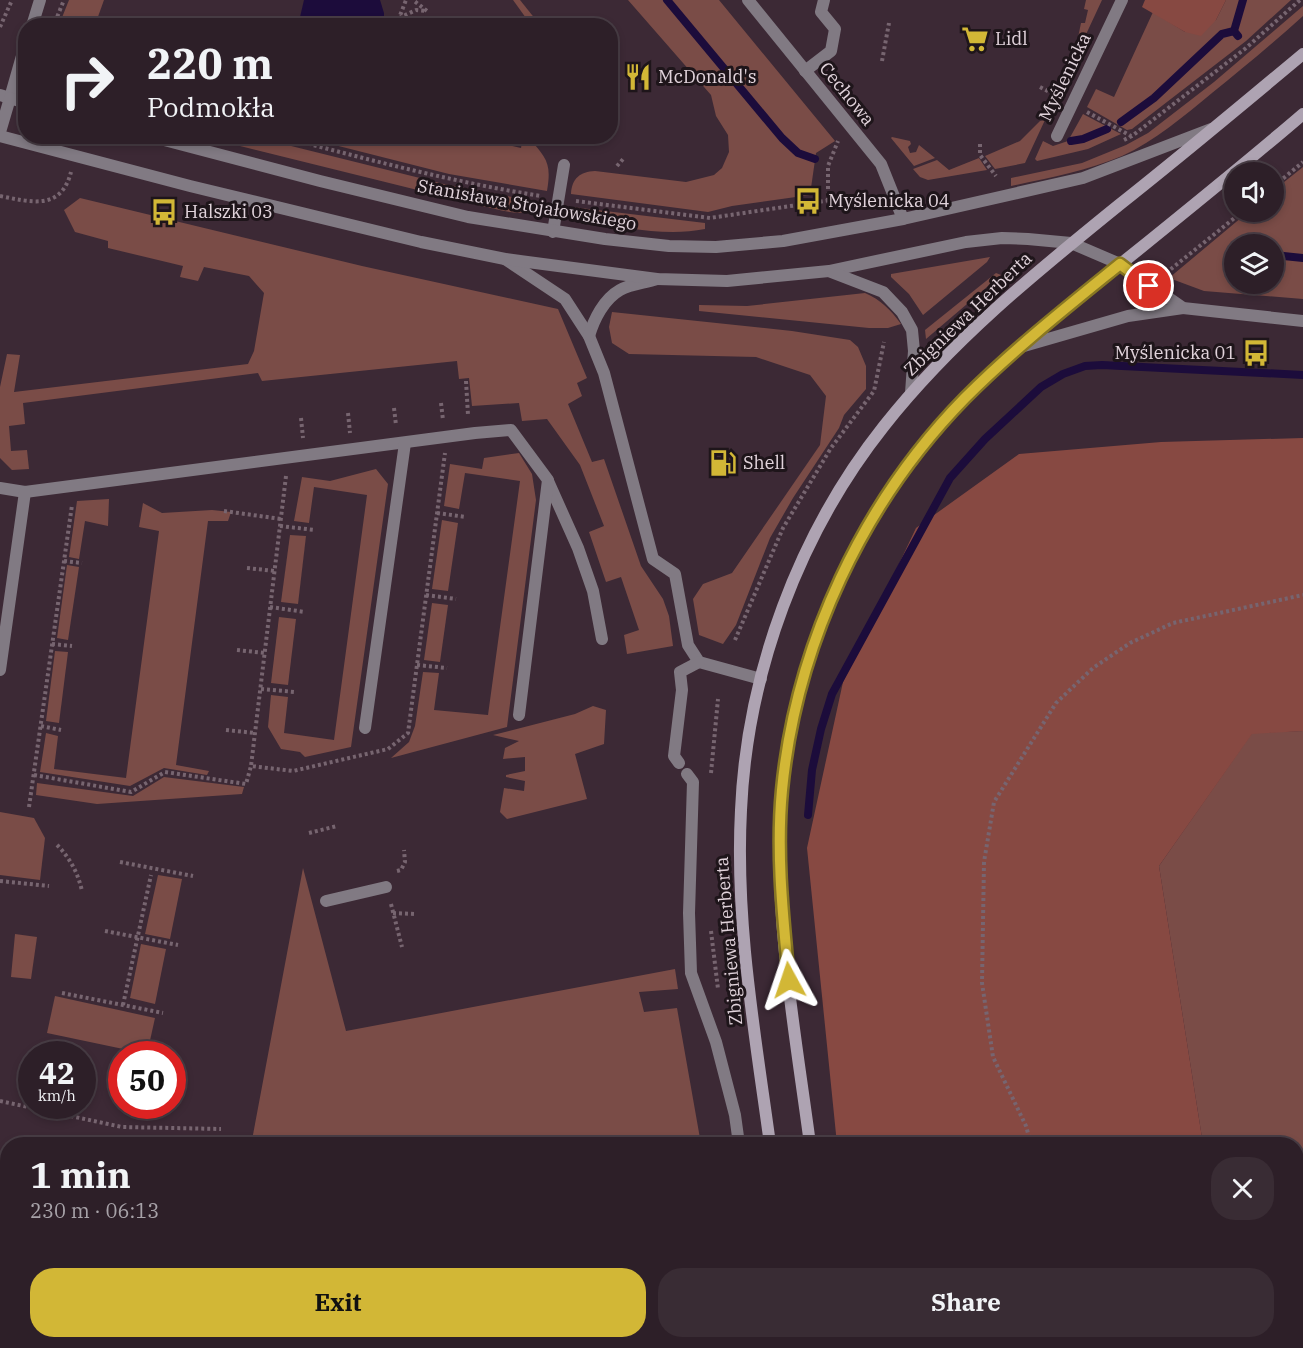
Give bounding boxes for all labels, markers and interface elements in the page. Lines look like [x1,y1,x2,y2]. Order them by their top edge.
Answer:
supermarket icon: Lidl [960,24,990,54]
place label: Lidl [995,27,1028,50]
street label: Myślenicka [1033,29,1096,125]
text: 220 m [147,36,273,91]
icon: right [48,42,126,120]
street label: Cechowa [815,57,880,130]
restaurant icon: McDonald's [623,62,653,92]
place label: McDonald's [658,65,757,88]
text: Podmokła [147,89,275,124]
map controls [1224,162,1284,294]
button: sound [1224,162,1284,222]
street label: Stanisława Stojałowskiego [416,174,638,235]
bus stop icon: Myślenicka 04 [793,186,823,216]
place label: Myślenicka 04 [828,189,950,212]
bus stop icon: Halszki 03 [149,197,179,227]
place label: Halszki 03 [184,200,273,223]
button: layers [1224,234,1284,294]
street label: Zbigniewa Herberta [899,247,1037,381]
pin [1123,260,1174,311]
icon: arrive [1132,269,1165,302]
bus stop icon: Myślenicka 01 [1241,338,1271,368]
place label: Myślenicka 01 [1114,341,1236,364]
fuel station icon: Shell [708,448,738,478]
place label: Shell [743,451,785,474]
street label: Zbigniewa Herberta [710,856,747,1026]
position arrow [757,948,821,1012]
speed limit sign: 50 [108,1041,186,1119]
text: 42 [39,1053,75,1092]
text: km/h [38,1086,76,1105]
text: 1 min [30,1151,131,1198]
button: close [1211,1157,1274,1220]
text: 230 m · 06:13 [30,1197,159,1224]
button: Exit [30,1268,646,1337]
button: Share [658,1268,1274,1337]

